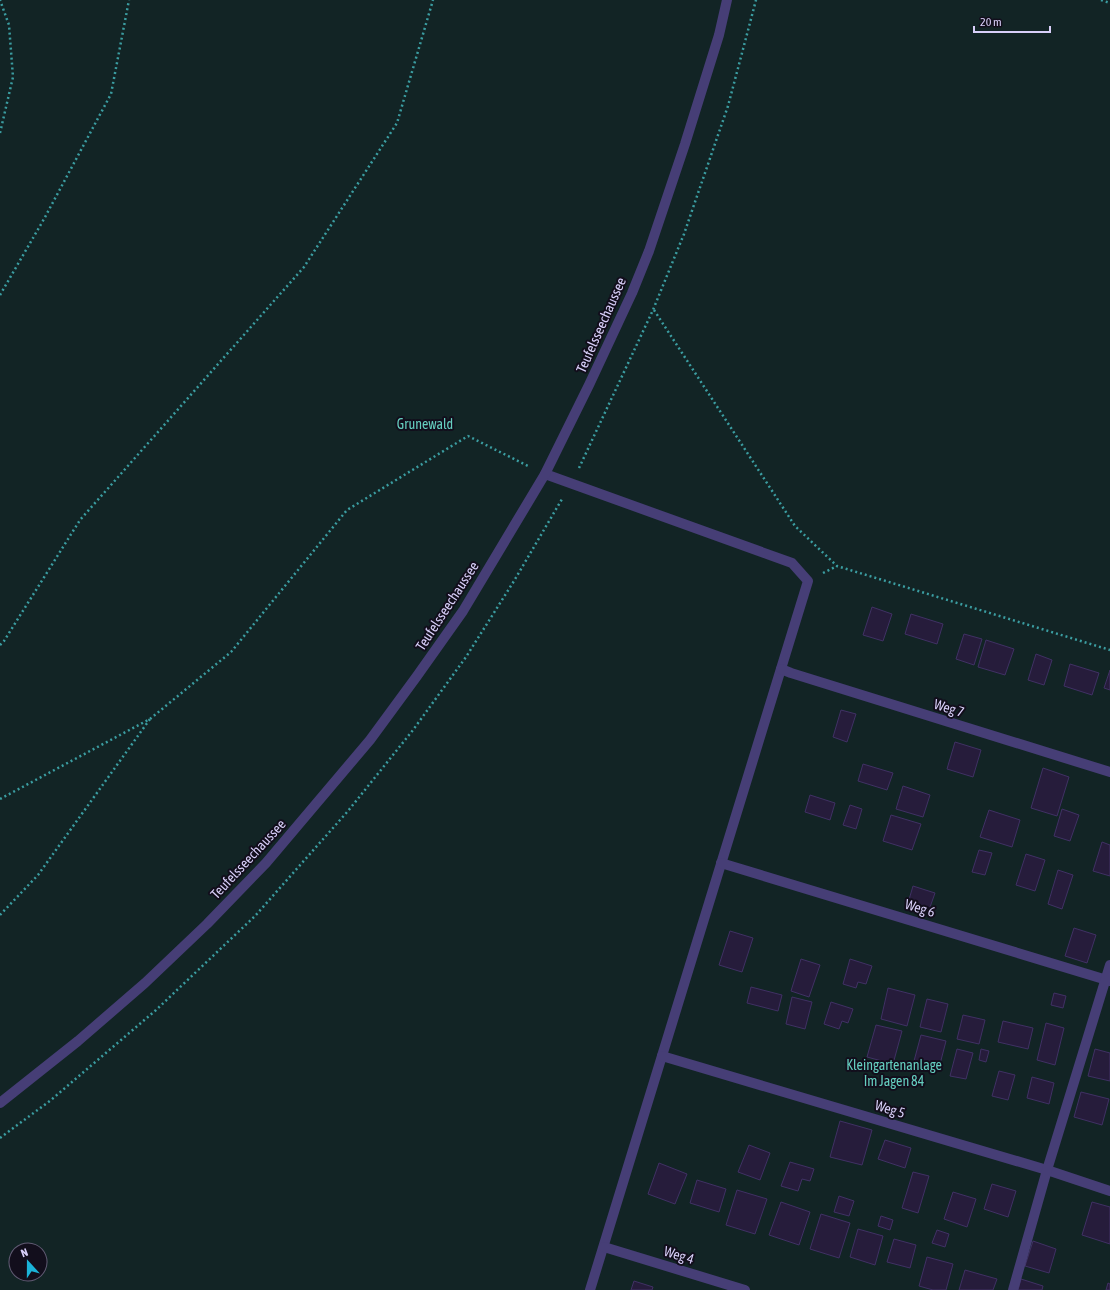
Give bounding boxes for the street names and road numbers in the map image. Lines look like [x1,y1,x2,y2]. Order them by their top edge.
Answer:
street label: Teufelsseechaussee [573,275,629,375]
street label: Teufelsseechaussee [412,559,482,653]
street label: Weg 7 [932,696,966,720]
street label: Teufelsseechaussee [207,816,289,902]
street label: Weg 6 [903,896,937,920]
street label: Weg 5 [873,1097,907,1121]
street label: Weg 4 [662,1243,696,1267]

